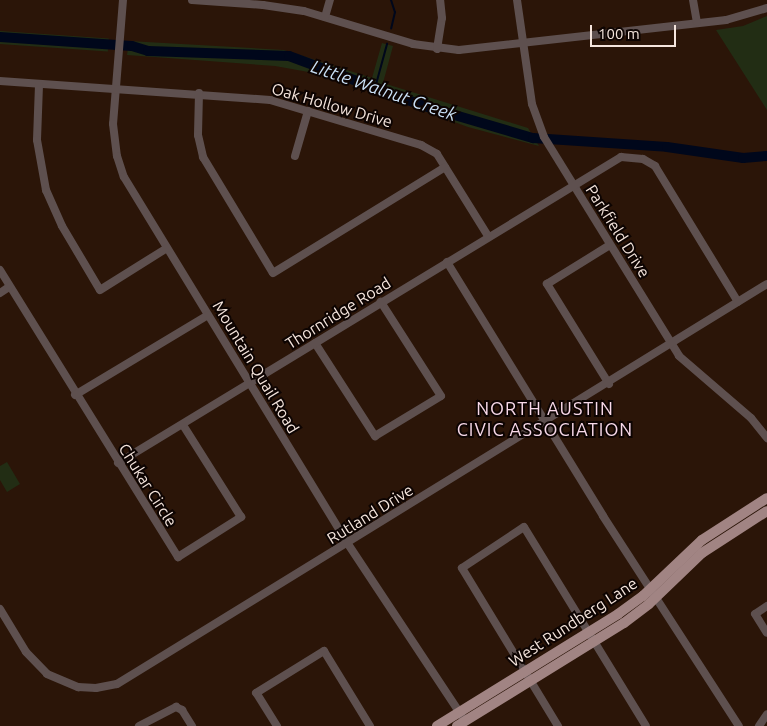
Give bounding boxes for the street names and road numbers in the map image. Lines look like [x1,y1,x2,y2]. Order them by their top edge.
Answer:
street label: Oak Hollow Drive [270,79,394,131]
street label: Parkfield Drive [582,181,654,281]
street label: Thornridge Road [282,273,394,353]
street label: Mountain Quail Road [209,297,303,437]
street label: Chukar Circle [115,440,181,530]
street label: Rutland Drive [323,480,417,548]
street label: West Rundberg Lane [505,573,641,671]

